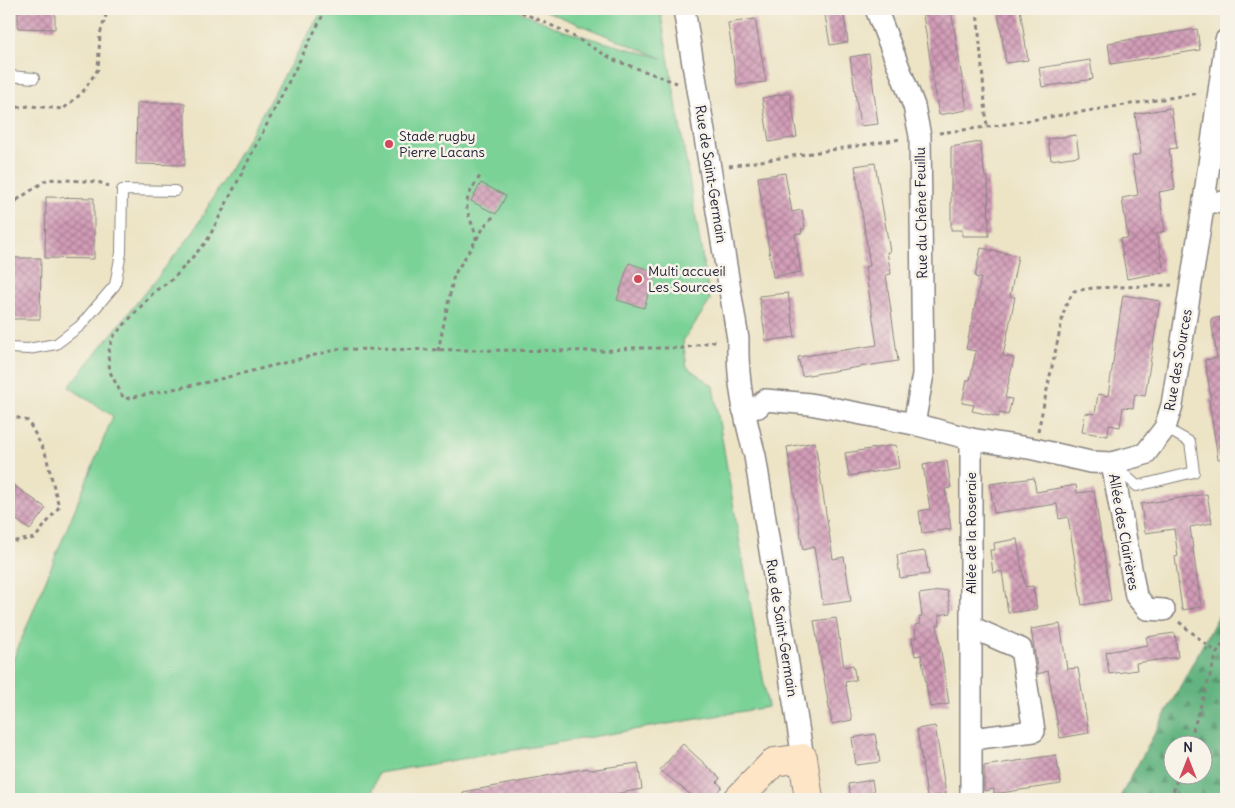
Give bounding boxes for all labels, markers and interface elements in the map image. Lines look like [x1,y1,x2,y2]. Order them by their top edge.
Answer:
street label: Rue de Saint-Germain [691,104,731,244]
place label: Stade rugby Pierre Lacans [399,127,485,161]
marker: Stade rugby Pierre Lacans [383,138,395,150]
street label: Rue du Chêne Feuillu [911,147,931,279]
place label: Multi accueil Les Sources [648,262,726,296]
marker: Multi accueil Les Sources [632,273,644,285]
street label: Rue des Sources [1160,308,1196,412]
street label: Allée de la Roseraie [962,472,980,594]
street label: Allée des Clairières [1105,472,1143,592]
street label: Rue de Saint-Germain [762,558,802,698]
north arrow [1162,736,1212,786]
text: N [1183,738,1193,756]

